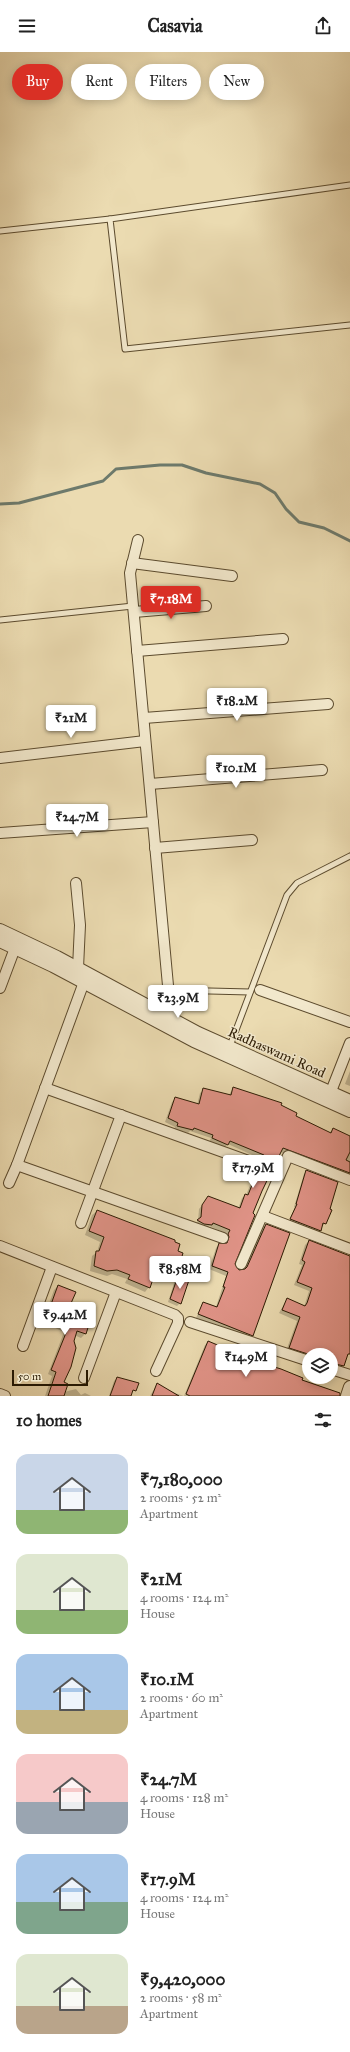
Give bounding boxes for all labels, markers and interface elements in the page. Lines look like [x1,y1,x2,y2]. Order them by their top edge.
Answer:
icon: menu [16,15,38,37]
text: Casavia [147,15,203,37]
icon: share [312,15,334,37]
chip: Buy [12,64,63,100]
chip: Rent [71,64,127,100]
chip: Filters [135,64,201,100]
chip: New [209,64,264,100]
pin: ₹7.18M [138,586,204,620]
text: ₹7.18M [150,591,192,607]
pin: ₹18.2M [204,688,270,722]
text: ₹18.2M [216,693,258,709]
pin: ₹21M [47,705,95,739]
text: ₹21M [55,710,87,726]
pin: ₹10.1M [203,755,269,789]
text: ₹10.1M [215,760,257,776]
pin: ₹24.7M [44,804,110,838]
text: ₹24.7M [55,809,99,825]
pin: ₹23.9M [145,985,211,1019]
text: ₹23.9M [157,990,199,1006]
street label: Radhaswami Road [225,1023,328,1082]
pin: ₹17.9M [220,1155,286,1189]
text: ₹17.9M [232,1160,274,1176]
pin: ₹8.58M [147,1256,213,1290]
text: ₹8.58M [158,1261,202,1277]
pin: ₹9.42M [32,1302,98,1336]
text: ₹9.42M [43,1307,87,1323]
pin: ₹14.9M [213,1344,279,1378]
map controls [302,1348,338,1384]
button: layers [302,1348,338,1384]
text: ₹14.9M [224,1349,268,1365]
scale bar [12,1368,88,1387]
text: 50 m [18,1370,41,1383]
icon: filters [312,1409,334,1431]
text: 10 homes [16,1410,82,1431]
text: ₹7,180,000 [140,1469,223,1490]
icon: home [48,1470,96,1518]
text: 2 rooms · 52 m² [140,1490,221,1506]
text: Apartment [140,1506,198,1522]
text: ₹21M [140,1569,182,1590]
icon: home [48,1570,96,1618]
text: 4 rooms · 124 m² [140,1590,229,1606]
text: House [140,1606,175,1622]
text: ₹10.1M [140,1669,194,1690]
icon: home [48,1670,96,1718]
text: 2 rooms · 60 m² [140,1690,223,1706]
text: Apartment [140,1706,198,1722]
text: ₹24.7M [140,1769,197,1790]
icon: home [48,1770,96,1818]
text: 4 rooms · 128 m² [140,1790,228,1806]
text: House [140,1806,175,1822]
text: ₹17.9M [140,1869,196,1890]
icon: home [48,1870,96,1918]
text: 4 rooms · 124 m² [140,1890,229,1906]
text: House [140,1906,175,1922]
text: ₹9,420,000 [140,1969,225,1990]
icon: home [48,1970,96,2018]
text: 2 rooms · 58 m² [140,1990,222,2006]
text: Apartment [140,2006,198,2022]

